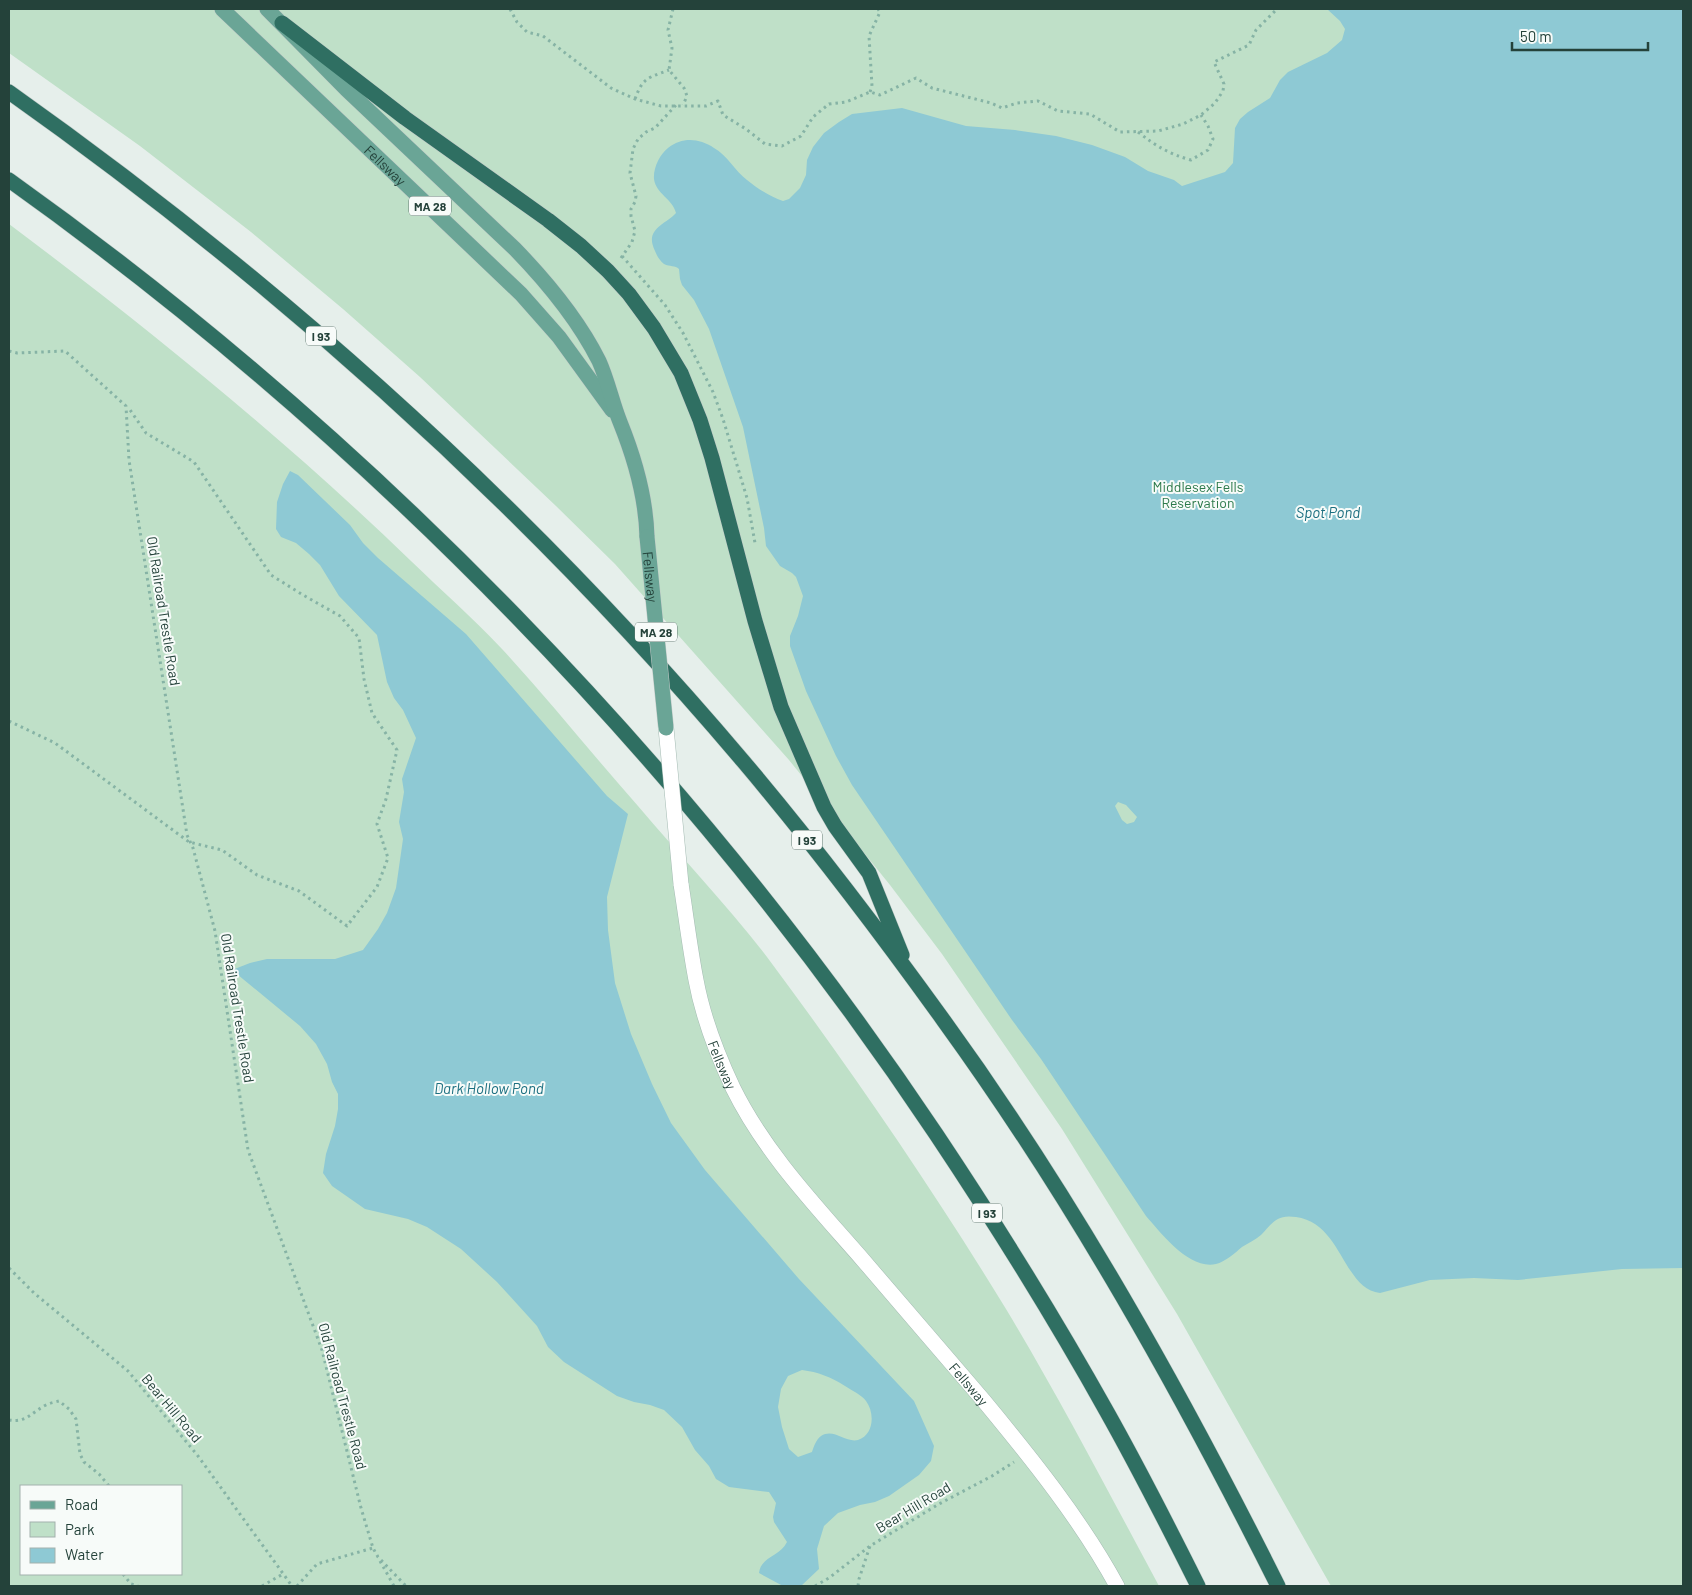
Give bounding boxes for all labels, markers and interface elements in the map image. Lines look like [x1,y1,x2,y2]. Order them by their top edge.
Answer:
scale bar [1512,20,1648,52]
text: 50 m [1520,27,1552,45]
street label: Fellsway [361,141,410,189]
road number: MA 28 [409,197,451,216]
road number: I 93 [306,326,336,346]
park label: Middlesex Fells Reservation [1153,478,1244,511]
water label: Spot Pond [1296,503,1360,521]
street label: Old Railroad Trestle Road [144,535,184,687]
street label: Fellsway [640,551,662,604]
road number: MA 28 [635,622,677,642]
road number: I 93 [792,830,822,850]
street label: Old Railroad Trestle Road [218,932,258,1084]
street label: Fellsway [705,1038,741,1092]
water label: Dark Hollow Pond [434,1079,544,1097]
road number: I 93 [972,1204,1002,1222]
street label: Old Railroad Trestle Road [315,1321,371,1471]
street label: Fellsway [946,1359,993,1409]
street label: Bear Hill Road [138,1370,206,1446]
street label: Bear Hill Road [873,1478,953,1536]
legend [20,1485,182,1575]
text: Road [65,1495,98,1513]
text: Park [65,1520,95,1538]
text: Water [65,1545,104,1563]

